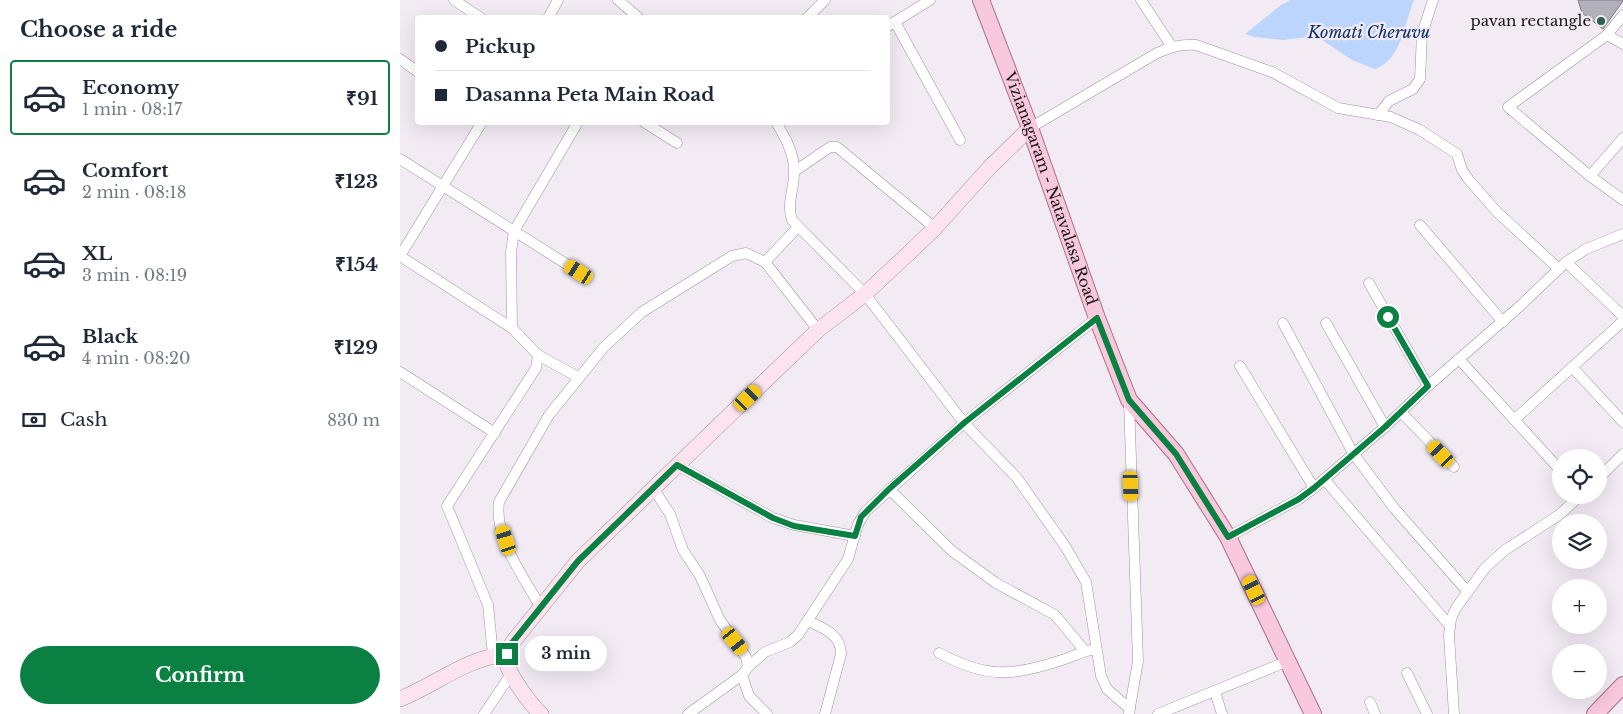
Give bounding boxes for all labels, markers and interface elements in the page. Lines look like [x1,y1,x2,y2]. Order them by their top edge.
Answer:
place label: pavan rectangle [1470,11,1591,30]
marker: pavan rectangle [1595,15,1607,27]
text: Choose a ride [20,16,177,43]
water label: Komati Cheruvu [1307,22,1430,42]
text: Pickup [465,35,536,58]
street label: Vizianagaram - Natavalasa Road [1000,68,1102,307]
icon: car [22,75,67,120]
text: Economy [82,76,179,99]
text: Dasanna Peta Main Road [465,83,714,106]
text: ₹91 [346,87,378,110]
text: 1 min · 08:17 [82,99,182,119]
icon: car [22,158,67,203]
text: Comfort [82,159,169,182]
text: ₹123 [334,170,378,193]
text: 2 min · 08:18 [82,182,186,202]
icon: car [22,241,67,286]
text: XL [82,242,112,265]
text: ₹154 [335,253,378,276]
car [562,258,595,286]
text: 3 min · 08:19 [82,265,187,285]
route start [1377,306,1399,328]
icon: car [22,324,67,369]
text: Black [82,325,138,348]
text: ₹129 [334,336,378,359]
text: 4 min · 08:20 [82,348,190,368]
car [732,382,764,414]
icon: cash [20,406,48,434]
text: Cash [60,408,107,431]
text: 830 m [327,410,380,430]
car [1425,438,1456,470]
map controls [1552,449,1607,699]
button: locate [1552,449,1607,504]
car [1122,471,1139,501]
button: layers [1552,514,1607,569]
car [494,523,517,557]
car [1240,573,1267,607]
button: + [1552,579,1607,634]
car [719,625,750,657]
callout: 3 min [524,636,607,672]
route end [496,643,518,665]
text: 3 min [541,643,591,663]
button: − [1552,644,1607,699]
button: Confirm [20,646,380,704]

